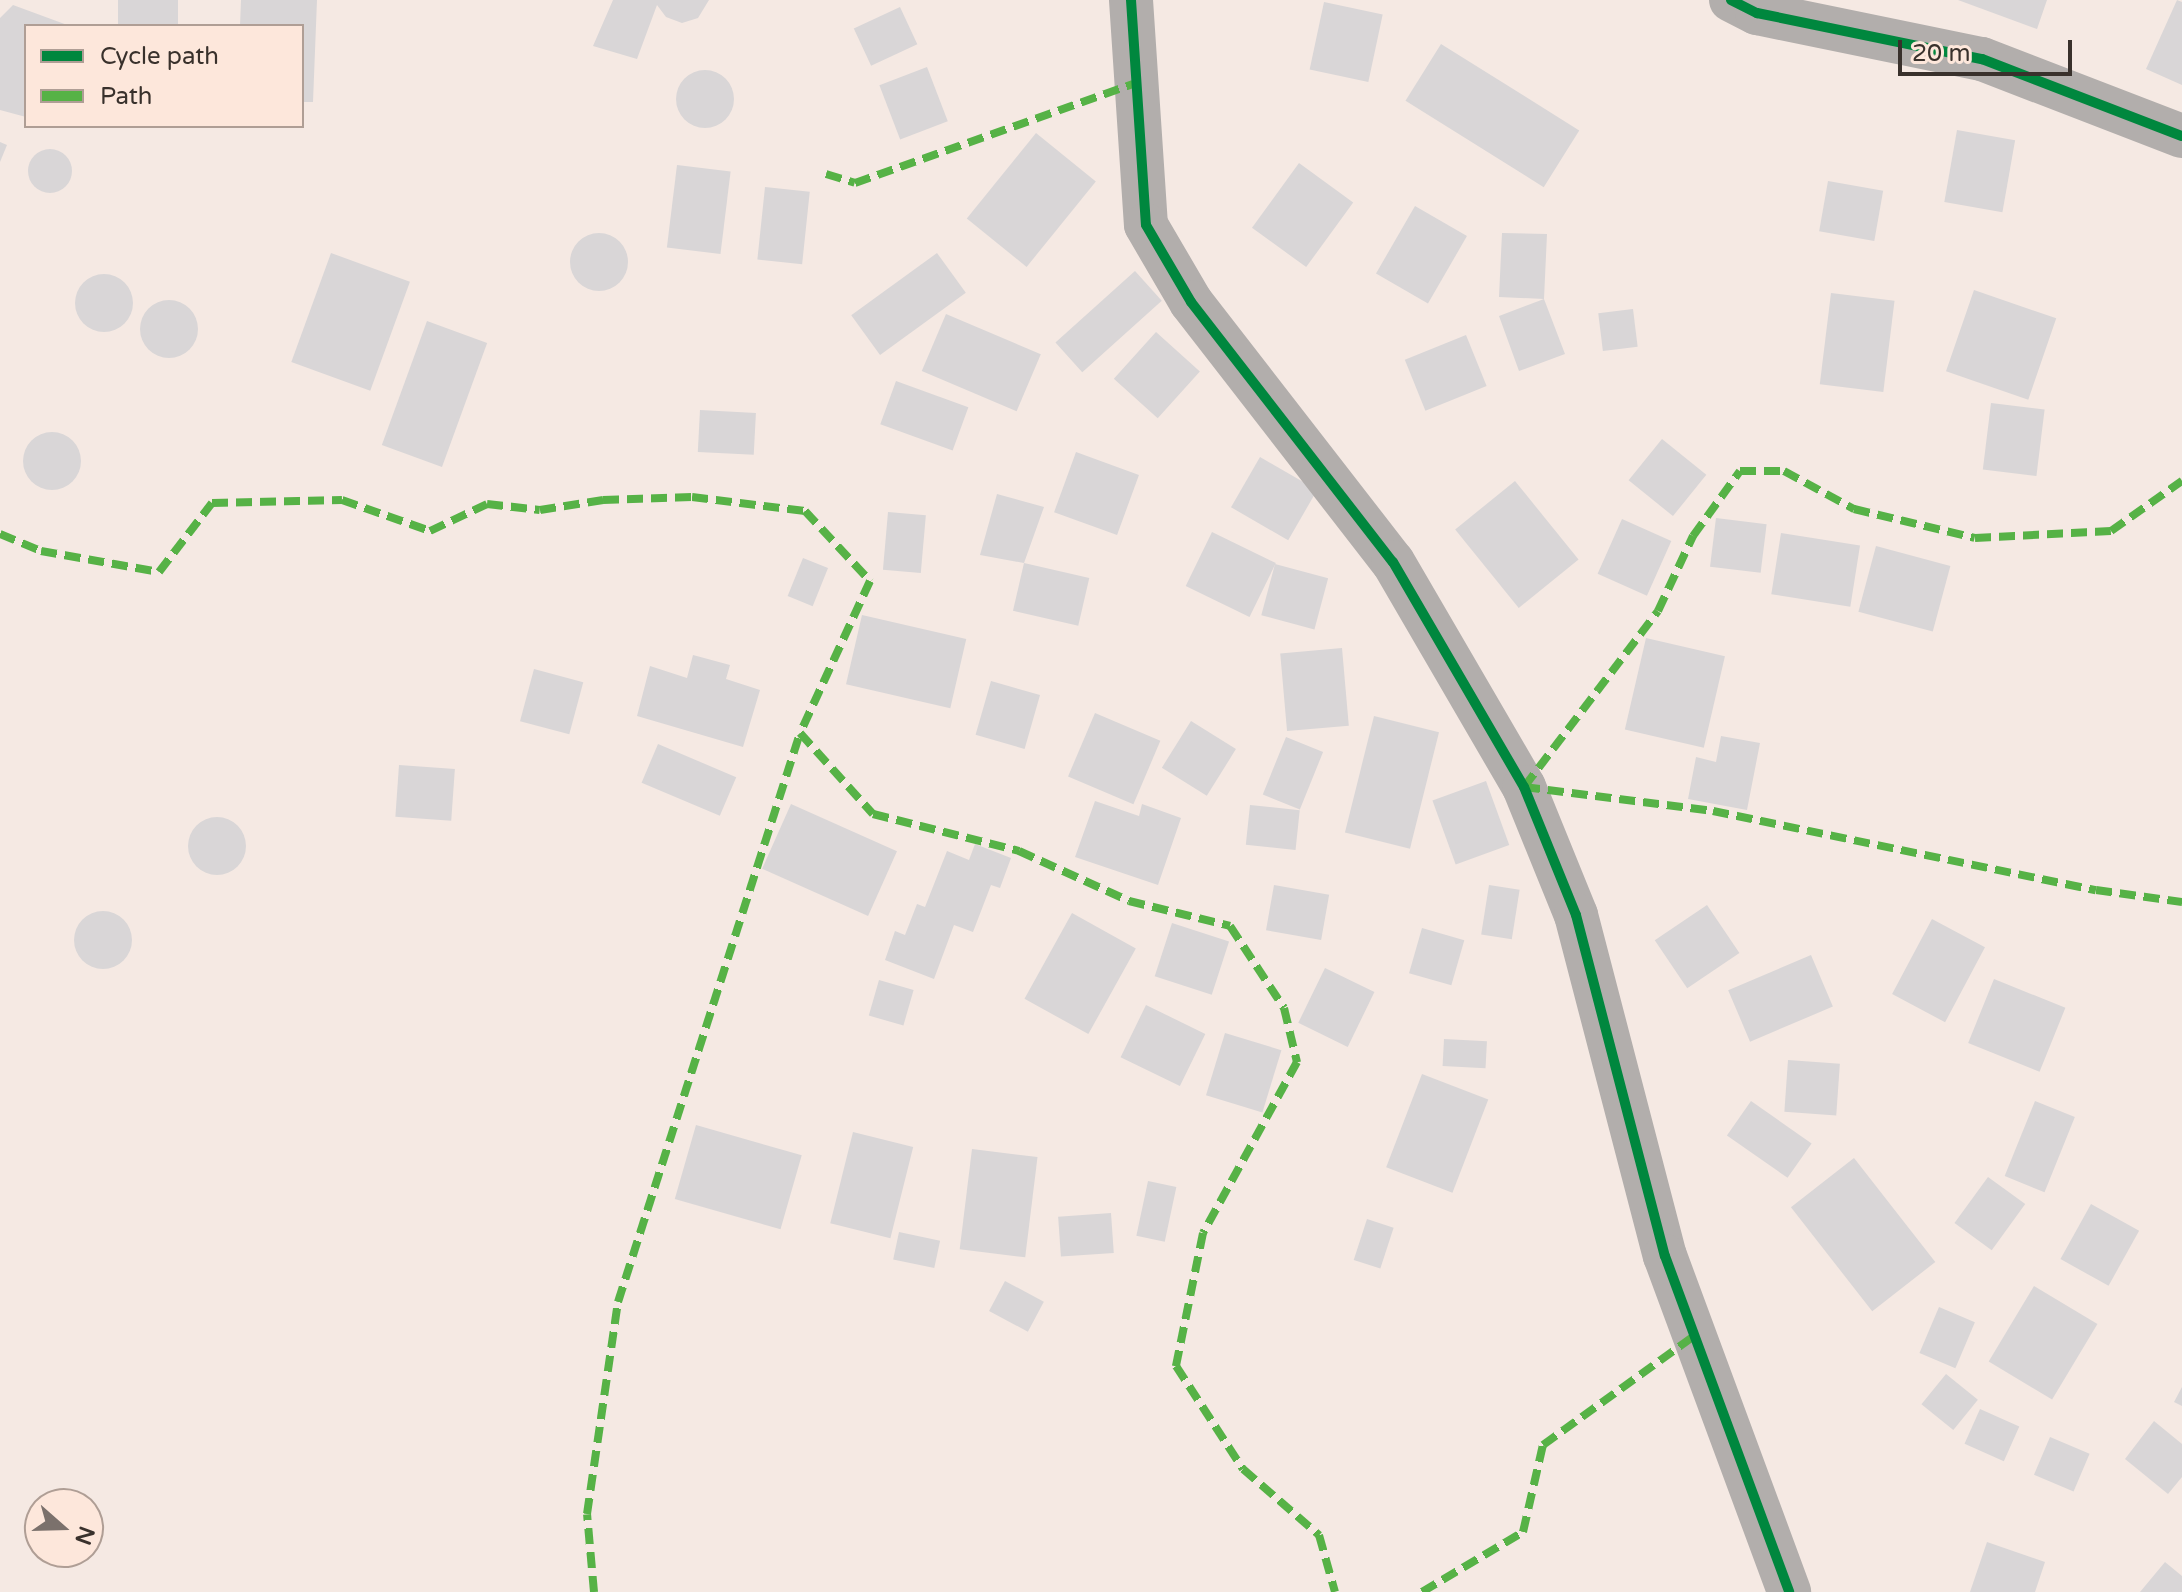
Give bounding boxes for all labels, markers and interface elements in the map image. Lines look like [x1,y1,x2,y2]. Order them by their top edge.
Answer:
legend [24,24,304,128]
scale bar [1902,24,2076,74]
text: 20 m [1912,39,1970,68]
text: Cycle path [100,42,219,71]
text: Path [100,82,153,111]
north arrow [24,1488,104,1568]
text: N [69,1523,100,1548]

